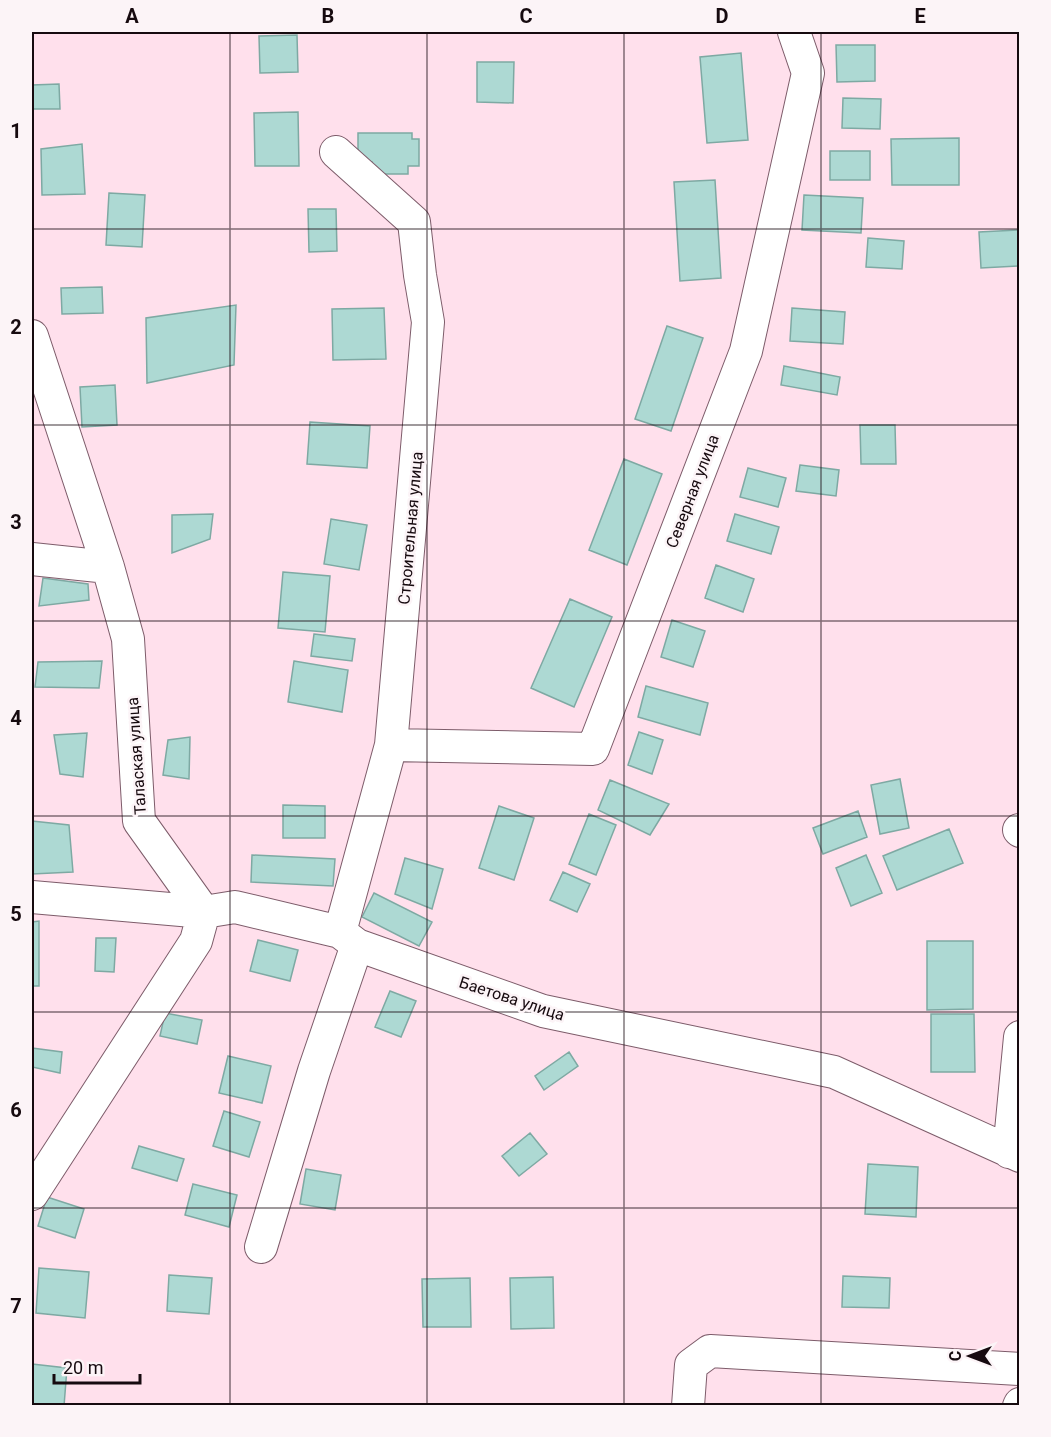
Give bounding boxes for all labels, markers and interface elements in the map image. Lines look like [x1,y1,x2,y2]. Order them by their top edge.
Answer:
text: A [125,4,139,28]
text: B [322,4,334,28]
text: C [519,4,533,28]
text: D [716,4,729,28]
text: E [914,4,926,28]
text: 1 [10,119,22,143]
text: 2 [10,315,22,339]
street label: Северная улица [662,432,723,551]
street label: Строительная улица [394,451,427,605]
text: 3 [10,510,22,534]
street label: Талаская улица [123,697,150,815]
text: 4 [10,706,22,730]
text: 5 [10,902,22,926]
street label: Баетова улица [457,973,567,1024]
text: 6 [10,1098,22,1122]
text: 7 [10,1294,22,1318]
north arrow [940,1326,1000,1386]
scale bar [54,1347,140,1385]
text: С [946,1351,965,1361]
text: 20 m [63,1357,103,1378]

